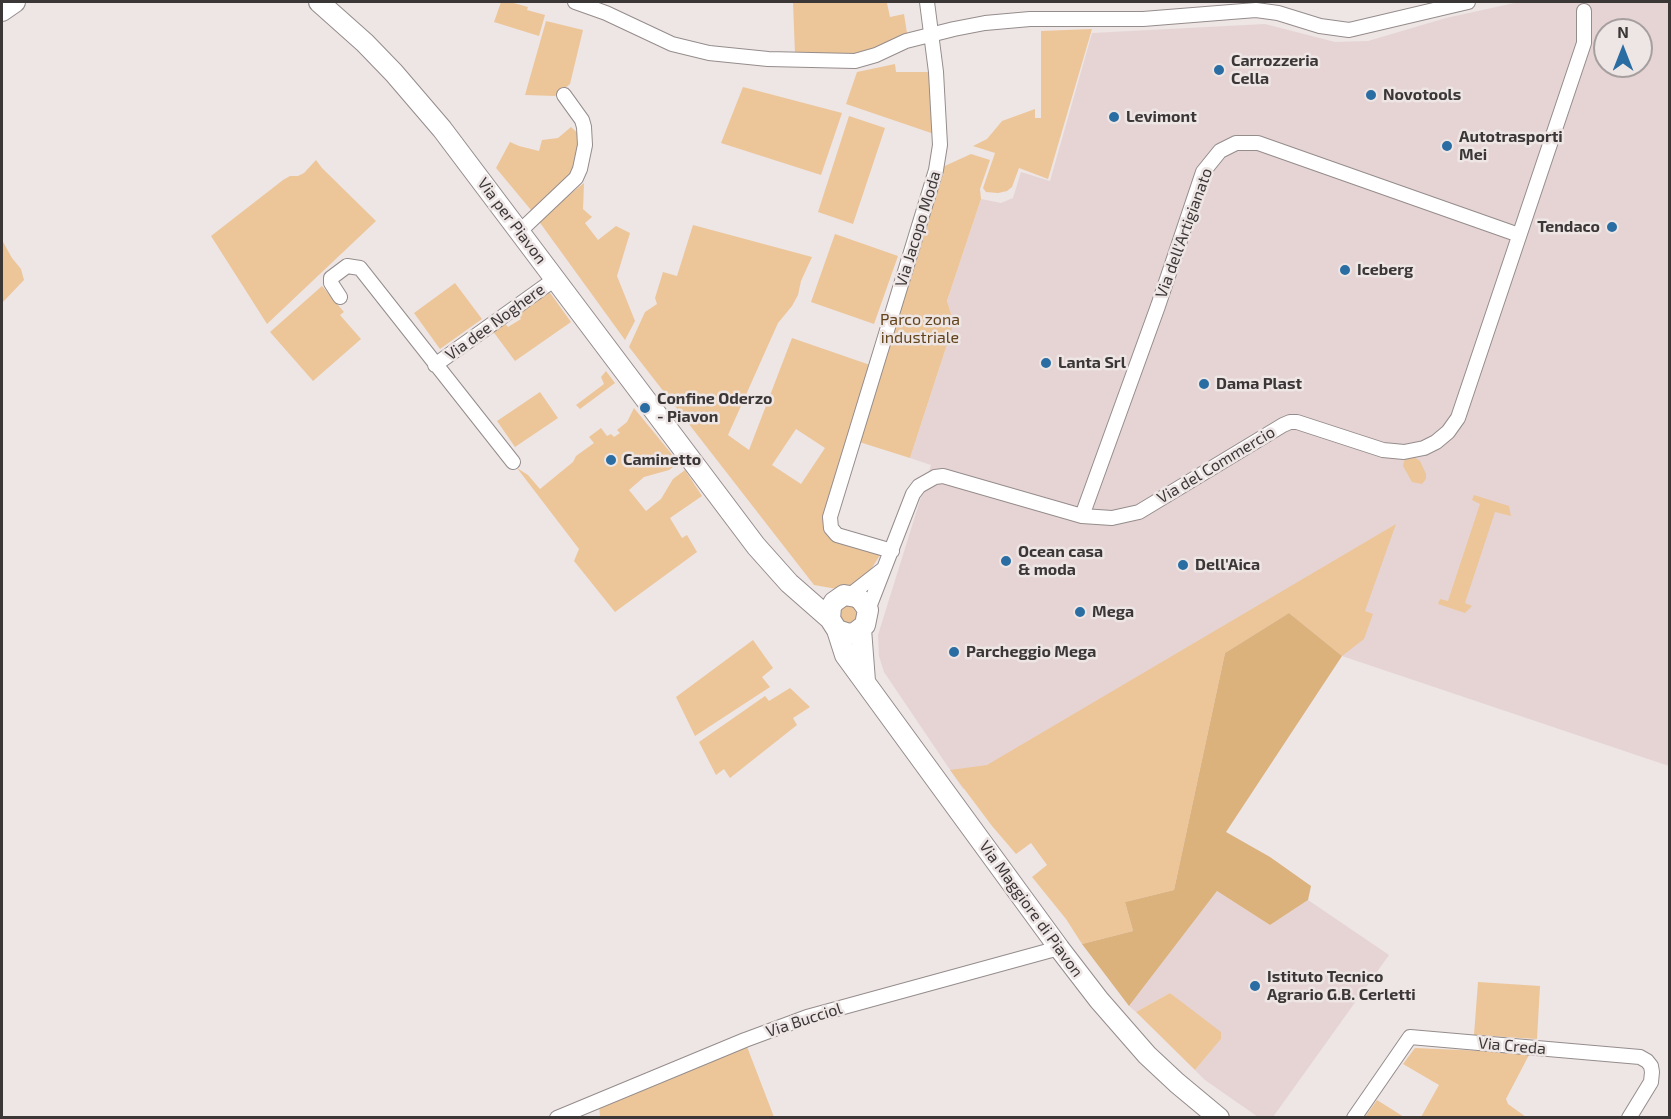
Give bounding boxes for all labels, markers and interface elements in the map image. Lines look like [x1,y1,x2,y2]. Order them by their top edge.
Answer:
north arrow [1593,18,1653,78]
text: N [1617,22,1629,41]
place label: Carrozzeria Cella [1231,51,1319,89]
marker: Carrozzeria Cella [1212,63,1226,77]
place label: Novotools [1383,85,1461,105]
marker: Novotools [1364,88,1378,102]
place label: Levimont [1126,107,1197,127]
marker: Levimont [1107,110,1121,124]
place label: Autotrasporti Mei [1459,127,1563,165]
marker: Autotrasporti Mei [1440,139,1454,153]
street label: Via dell'Artigianato [1152,165,1216,301]
street label: Via Jacopo Moda [891,169,945,289]
street label: Via per Piavon [473,174,551,268]
place label: Tendaco [1537,217,1600,237]
marker: Tendaco [1605,220,1619,234]
place label: Iceberg [1357,260,1413,280]
marker: Iceberg [1338,263,1352,277]
street label: Via dee Noghere [442,280,548,364]
park label: Parco zona industriale [880,310,960,348]
place label: Lanta Srl [1058,353,1126,373]
marker: Lanta Srl [1039,356,1053,370]
place label: Dama Plast [1216,374,1302,394]
marker: Dama Plast [1197,377,1211,391]
place label: Confine Oderzo - Piavon [657,389,772,427]
marker: Confine Oderzo - Piavon [638,401,652,415]
street label: Via del Commercio [1154,422,1278,508]
place label: Caminetto [623,450,701,470]
marker: Caminetto [604,453,618,467]
place label: Ocean casa & moda [1018,542,1103,580]
marker: Ocean casa & moda [999,554,1013,568]
place label: Dell'Aica [1195,555,1260,575]
marker: Dell'Aica [1176,558,1190,572]
place label: Mega [1092,602,1134,622]
marker: Mega [1073,605,1087,619]
place label: Parcheggio Mega [966,642,1096,662]
marker: Parcheggio Mega [947,645,961,659]
street label: Via Maggiore di Piavon [975,837,1087,981]
place label: Istituto Tecnico Agrario G.B. Cerletti [1267,967,1416,1005]
marker: Istituto Tecnico Agrario G.B. Cerletti [1248,979,1262,993]
street label: Via Bucciol [764,999,844,1041]
street label: Via Creda [1477,1033,1547,1059]

